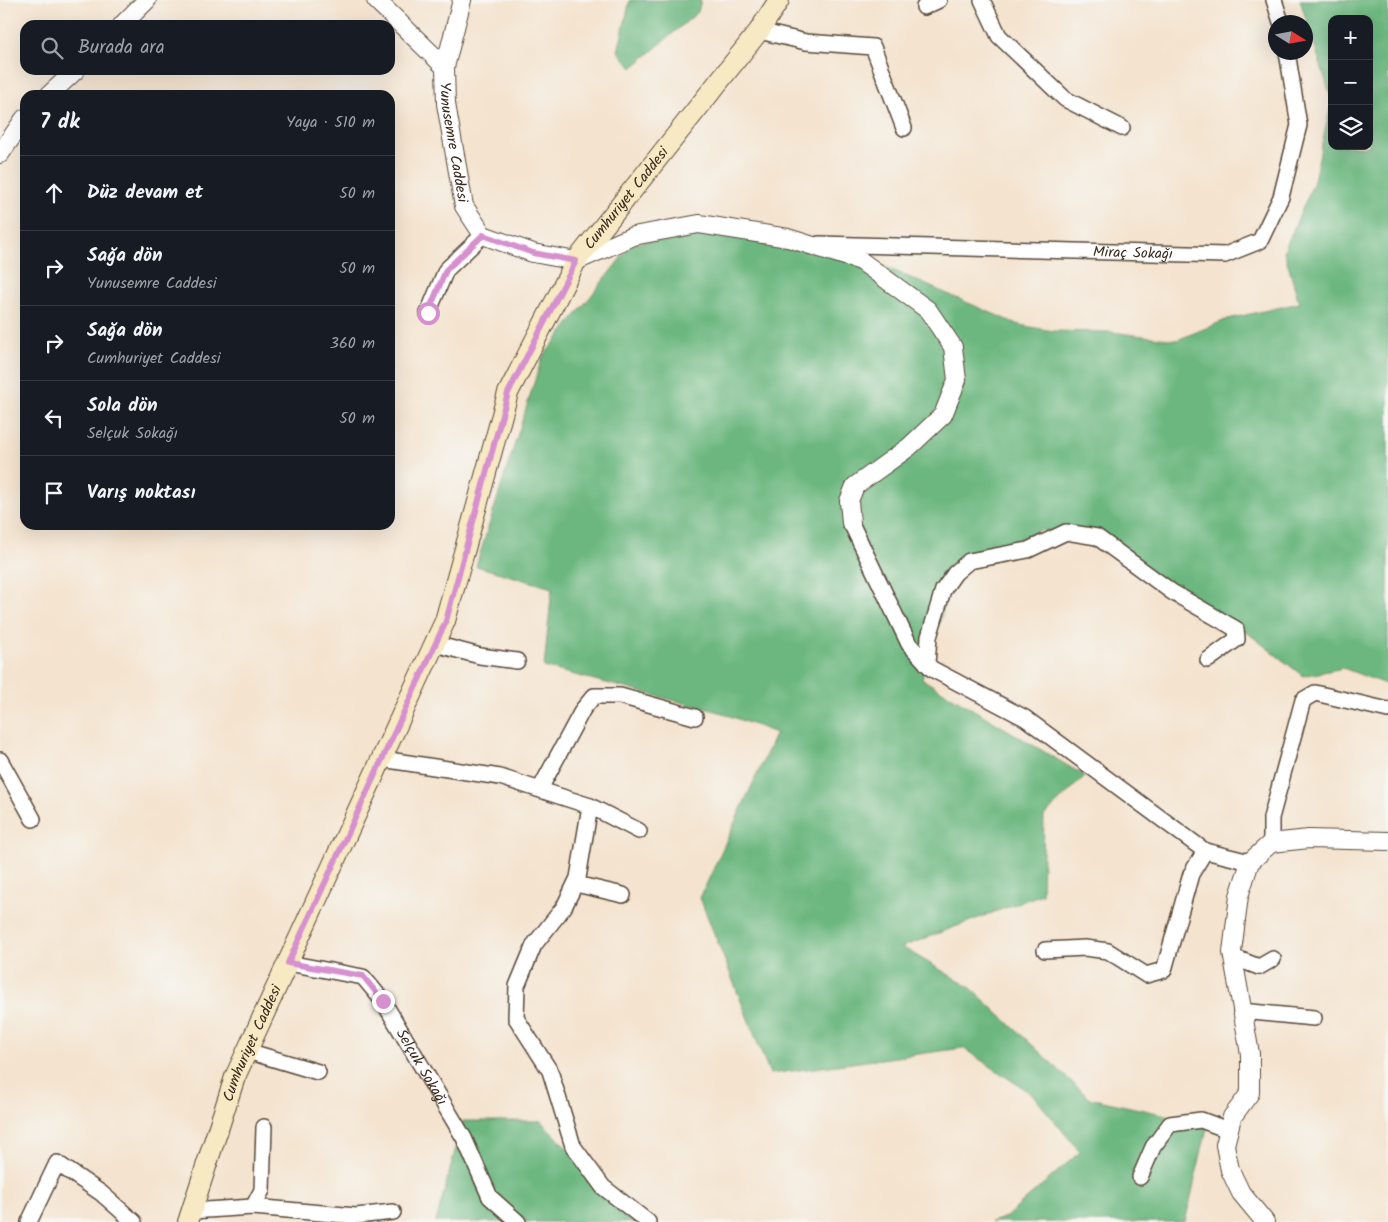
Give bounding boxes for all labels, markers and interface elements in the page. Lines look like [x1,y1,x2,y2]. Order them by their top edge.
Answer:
north arrow [1268,15,1313,60]
map controls [1328,15,1373,150]
button: + [1328,15,1373,60]
search box [20,20,395,75]
text: Burada ara [78,33,165,63]
icon: search [38,34,66,62]
button: − [1328,60,1373,105]
street label: Yunusemre Caddesi [432,82,474,206]
button: layers [1328,105,1373,150]
text: 7 dk [40,106,80,139]
text: Yaya · 510 m [286,110,375,135]
street label: Cumhuriyet Caddesi [578,141,676,255]
text: Düz devam et [87,178,203,208]
icon: ahead [40,179,68,207]
text: 50 m [339,181,375,206]
street label: Miraç Sokağı [1093,240,1173,267]
text: Sağa dön [87,241,163,271]
icon: right [40,254,68,282]
text: 50 m [339,256,375,281]
text: Yunusemre Caddesi [87,271,217,296]
route start [417,302,440,325]
text: Sağa dön [87,316,163,346]
icon: right [40,329,68,357]
text: 360 m [330,331,375,356]
text: Cumhuriyet Caddesi [87,346,221,371]
text: Sola dön [87,391,158,421]
icon: left [40,404,68,432]
text: 50 m [339,406,375,431]
text: Selçuk Sokağı [87,421,178,446]
text: Varış noktası [87,478,195,508]
icon: arrive [40,479,68,507]
street label: Cumhuriyet Caddesi [217,980,289,1105]
route end [372,990,395,1013]
street label: Selçuk Sokağı [389,1025,453,1110]

